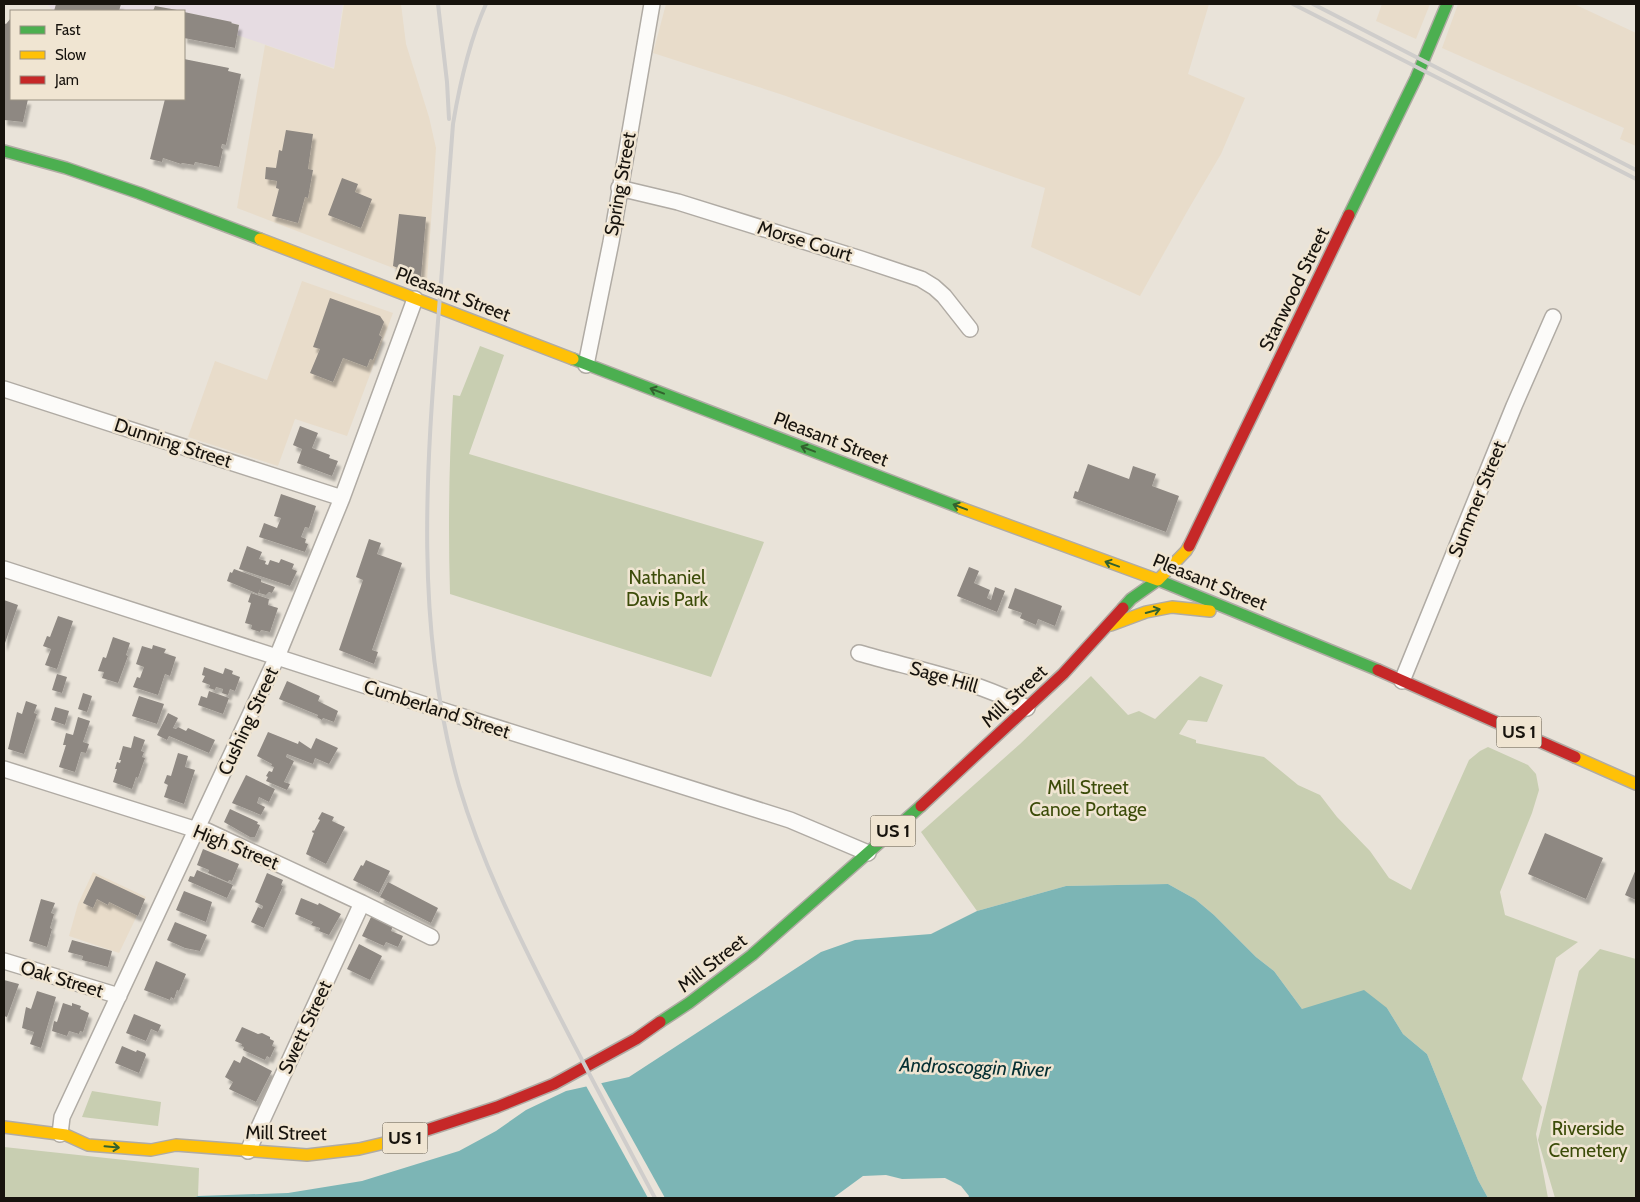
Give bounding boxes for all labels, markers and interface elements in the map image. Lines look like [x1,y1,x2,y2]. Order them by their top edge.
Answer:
legend [10,10,185,100]
text: Fast [55,21,80,39]
text: Slow [55,46,86,64]
text: Jam [54,71,79,89]
street label: Spring Street [600,130,641,238]
street label: Morse Court [755,216,856,266]
street label: Stanwood Street [1254,223,1334,355]
street label: Pleasant Street [392,262,514,327]
one-way arrow [649,386,665,395]
street label: Pleasant Street [770,407,892,472]
street label: Dunning Street [111,413,235,473]
street label: Summer Street [1443,437,1511,560]
one-way arrow [801,444,816,453]
one-way arrow [953,502,968,511]
street label: Pleasant Street [1150,549,1271,616]
one-way arrow [1105,559,1121,568]
park label: Nathaniel Davis Park [626,566,709,611]
one-way arrow [1145,605,1161,615]
street label: Sage Hill [907,656,981,698]
street label: Mill Street [976,659,1052,732]
street label: Cushing Street [213,663,283,779]
street label: Cumberland Street [361,675,513,744]
road number: US 1 [1496,716,1542,748]
park label: Mill Street Canoe Portage [1029,776,1147,821]
road number: US 1 [870,816,916,846]
street label: High Street [190,819,283,875]
street label: Mill Street [673,929,752,997]
street label: Oak Street [18,956,107,1003]
street label: Swett Street [273,976,337,1077]
water label: Androscoggin River [898,1052,1052,1082]
park label: Riverside Cemetery [1548,1117,1628,1162]
street label: Mill Street [245,1121,327,1145]
road number: US 1 [382,1122,428,1154]
one-way arrow [104,1142,120,1152]

